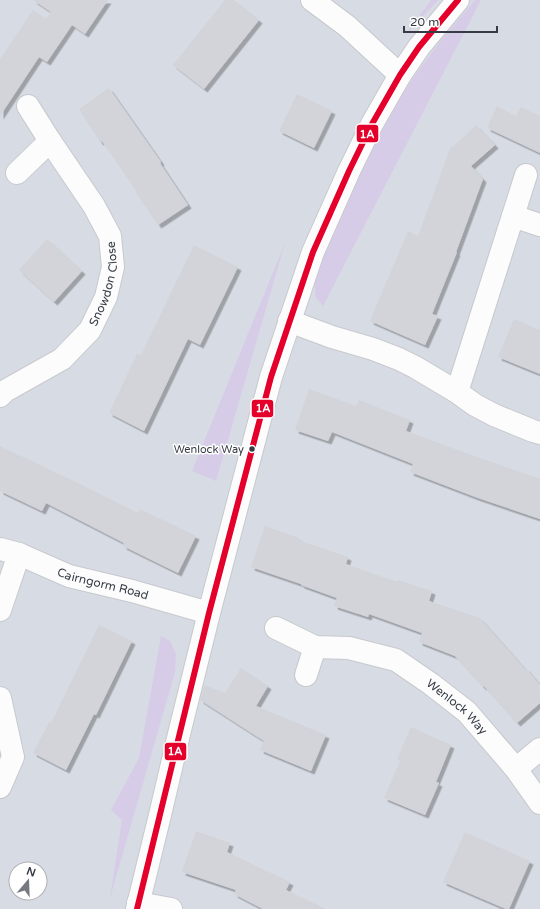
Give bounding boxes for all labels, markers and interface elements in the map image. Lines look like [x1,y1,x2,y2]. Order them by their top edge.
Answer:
scale bar [404,8,497,34]
text: 20 m [410,15,439,29]
line badge: 1A [356,124,379,143]
text: 1A [359,128,375,141]
street label: Snowdon Close [86,241,120,328]
line badge: 1A [251,399,274,418]
text: 1A [255,402,271,415]
place label: Wenlock Way [174,443,244,456]
marker: Wenlock Way [247,444,257,454]
street label: Cairngorm Road [55,565,150,602]
street label: Wenlock Way [424,676,491,738]
line badge: 1A [164,742,187,761]
text: 1A [167,745,183,758]
north arrow [8,861,48,901]
text: N [25,864,37,880]

